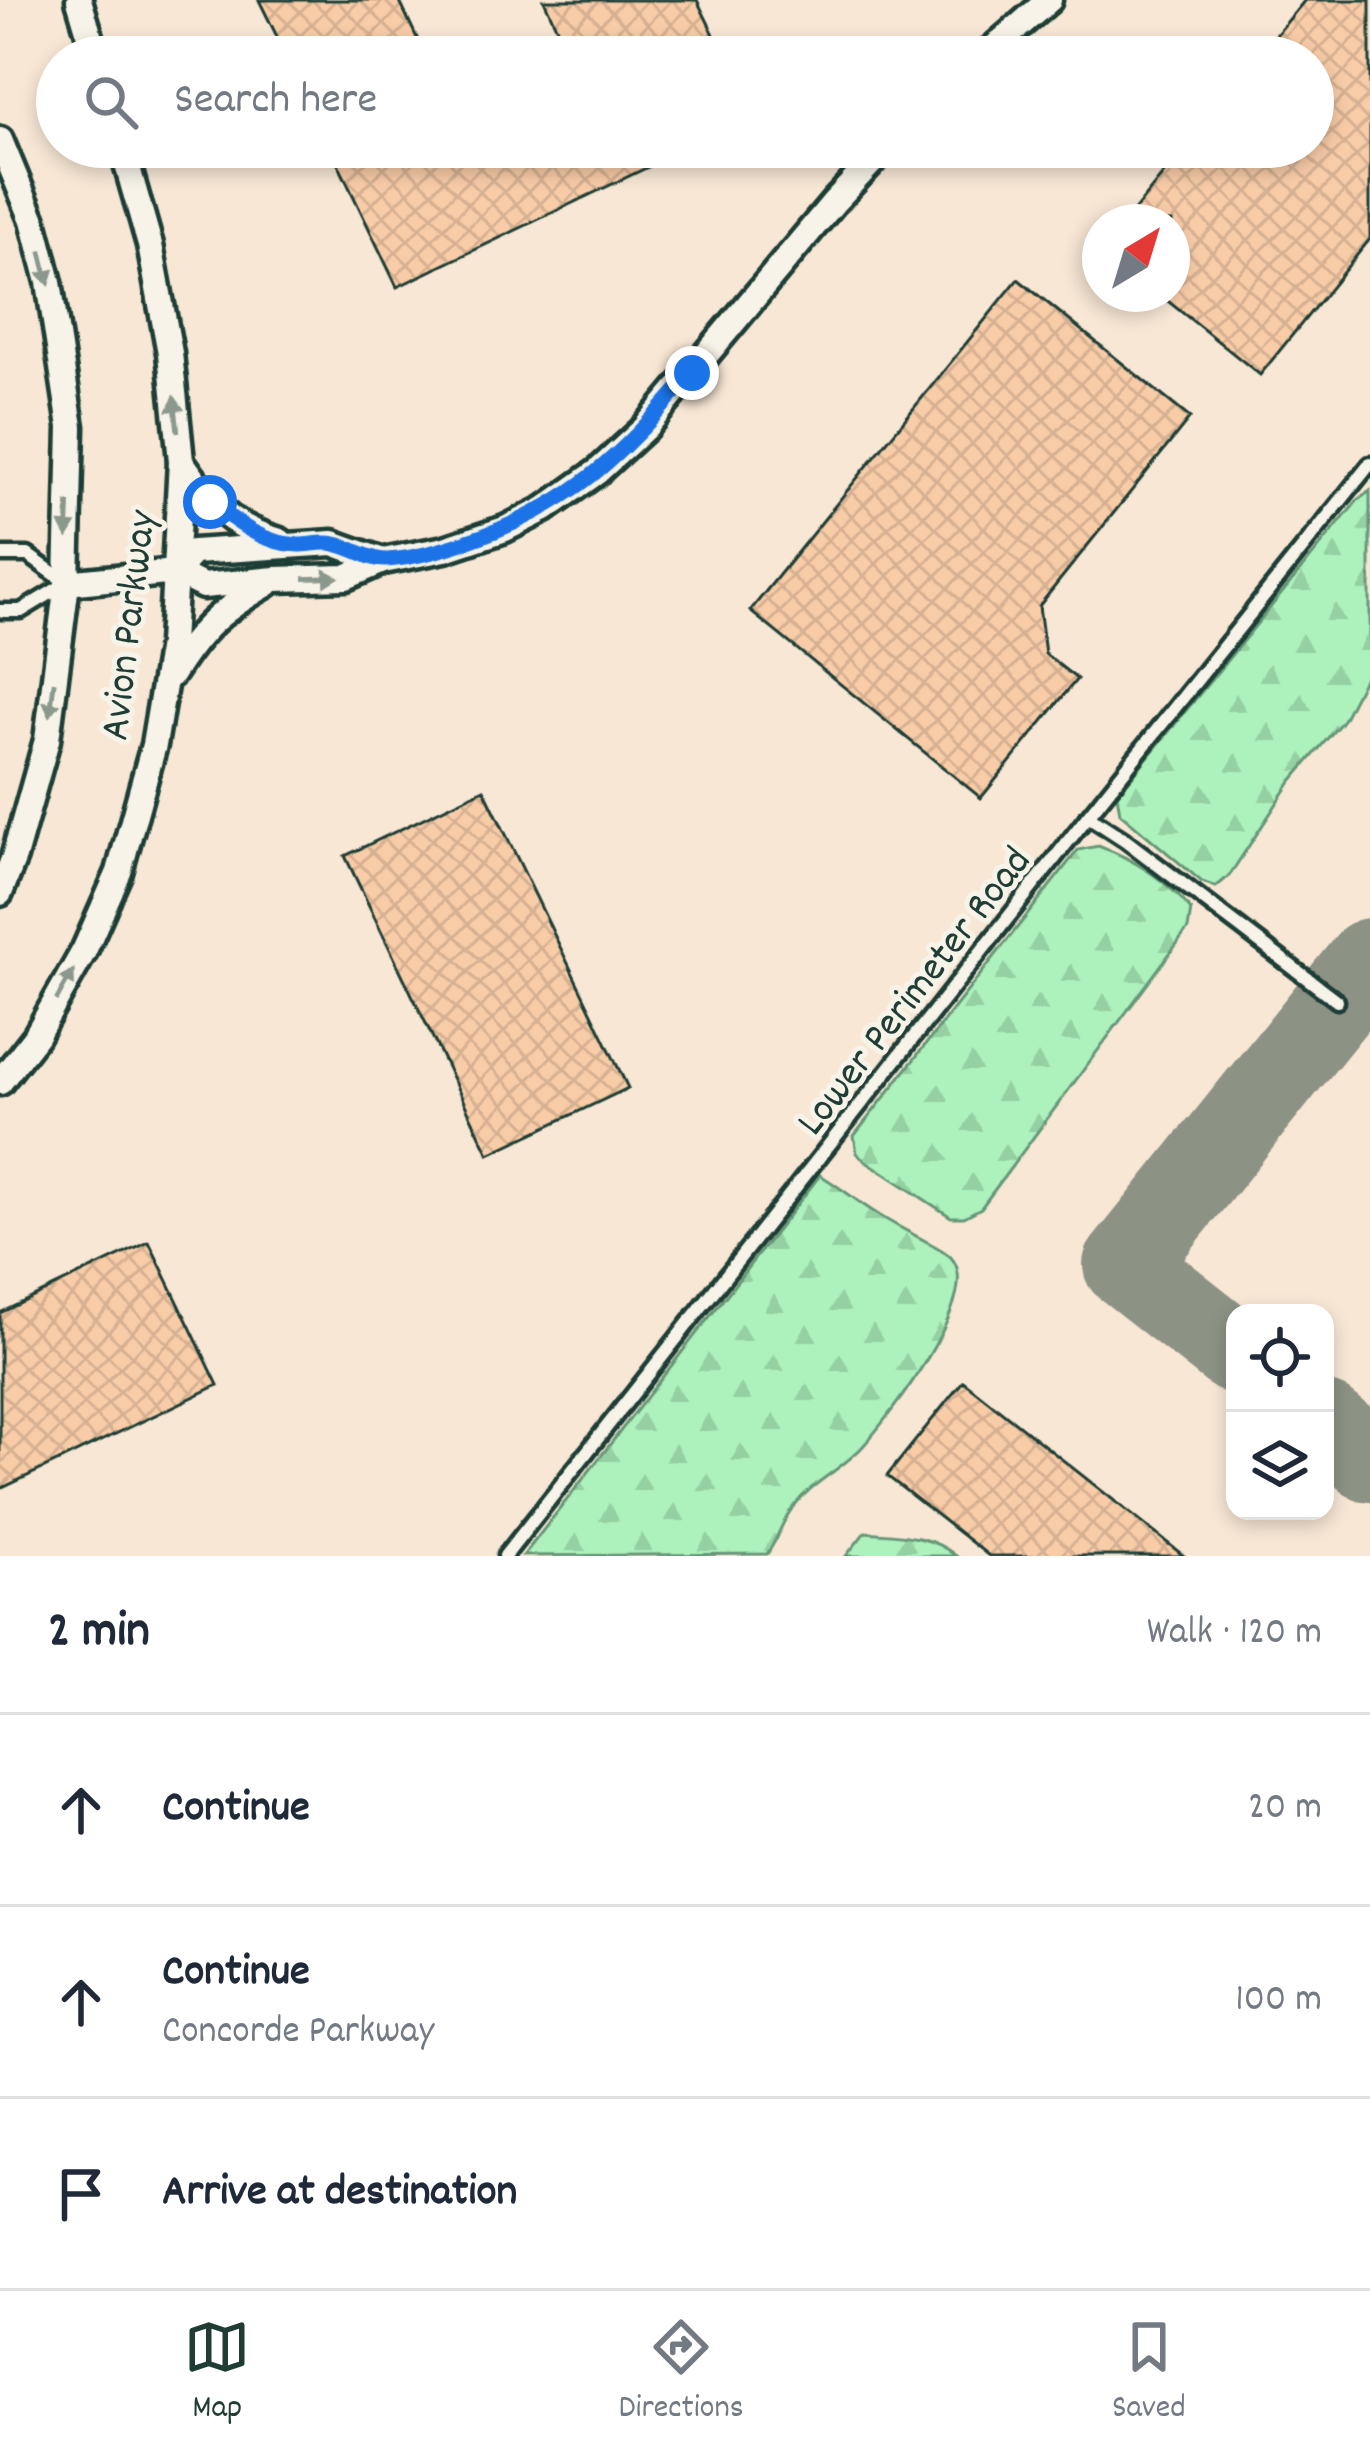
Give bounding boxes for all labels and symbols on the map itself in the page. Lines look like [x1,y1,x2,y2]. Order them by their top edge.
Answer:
north arrow [1082,204,1190,312]
one-way arrow [36,250,55,287]
route end [665,346,719,400]
one-way arrow [166,395,185,432]
route start [183,475,237,529]
one-way arrow [59,502,78,540]
street label: Avion Parkway [88,506,176,744]
one-way arrow [303,569,341,588]
one-way arrow [43,681,62,718]
street label: Lower Perimeter Road [784,836,1049,1151]
one-way arrow [53,968,74,1002]

